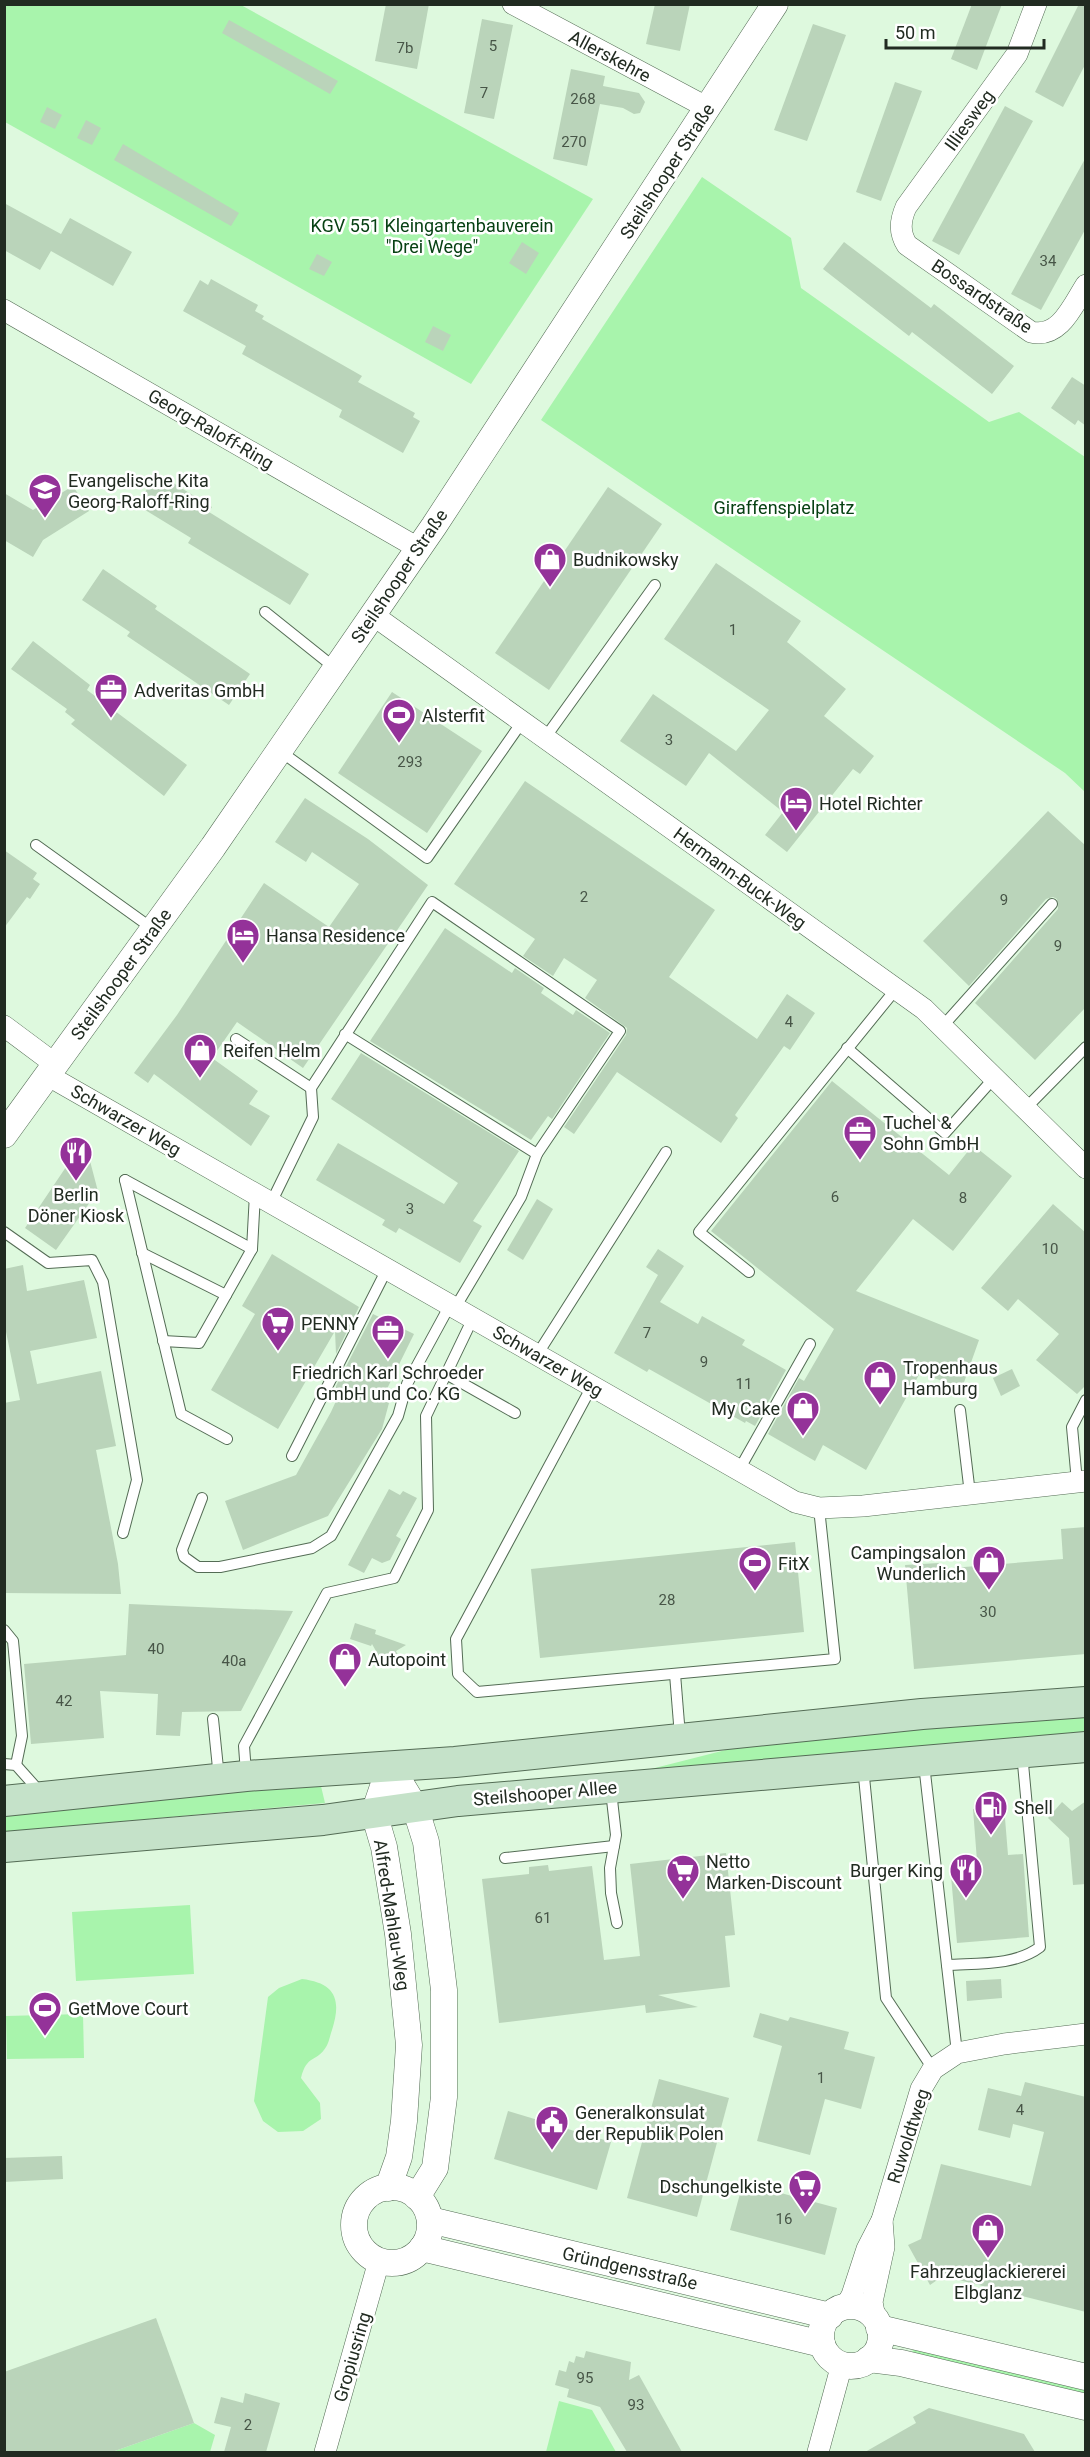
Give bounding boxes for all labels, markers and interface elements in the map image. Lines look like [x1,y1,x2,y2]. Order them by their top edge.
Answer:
scale bar [886,12,1044,50]
text: 50 m [895,22,935,43]
street label: Allerskehre [566,26,654,86]
house number: 5 [489,37,497,55]
house number: 7b [397,39,413,57]
house number: 7 [480,84,488,102]
street label: Illiesweg [940,85,998,155]
house number: 268 [570,90,596,108]
street label: Steilshooper Straße [615,99,719,243]
house number: 270 [561,133,587,151]
park label: KGV 551 Kleingartenbauverein "Drei Wege" [310,215,554,257]
house number: 34 [1040,252,1057,270]
street label: Bossardstraße [928,255,1036,337]
street label: Georg-Raloff-Ring [144,385,278,473]
place label: Evangelische Kita Georg-Raloff-Ring [68,470,210,512]
school or university icon: Evangelische Kita Georg-Raloff-Ring [27,472,63,519]
park label: Giraffenspielplatz [714,497,854,518]
street label: Steilshooper Straße [346,505,452,647]
shop icon: Budnikowsky [532,541,568,588]
place label: Budnikowsky [573,549,679,570]
house number: 1 [729,621,737,639]
office icon: Adveritas GmbH [93,672,129,719]
place label: Adveritas GmbH [134,680,265,701]
sports icon: Alsterfit [381,697,417,744]
place label: Alsterfit [422,705,485,726]
house number: 3 [665,731,673,749]
house number: 293 [397,753,423,771]
hotel icon: Hotel Richter [778,785,814,832]
place label: Hotel Richter [819,793,923,814]
street label: Hermann-Buck-Weg [670,823,810,933]
house number: 2 [580,888,588,906]
house number: 9 [1000,891,1008,909]
street label: Steilshooper Straße [66,904,176,1044]
hotel icon: Hansa Residence [225,917,261,964]
place label: Hansa Residence [266,925,405,946]
house number: 9 [1054,937,1062,955]
house number: 4 [785,1013,794,1031]
shop icon: Reifen Helm [182,1032,218,1079]
place label: Reifen Helm [223,1040,321,1061]
street label: Schwarzer Weg [67,1080,185,1160]
place label: Tuchel & Sohn GmbH [883,1112,979,1154]
office icon: Tuchel & Sohn GmbH [842,1114,878,1161]
restaurant icon: Berlin Döner Kiosk [58,1135,94,1182]
place label: Berlin Döner Kiosk [28,1184,125,1226]
house number: 6 [831,1188,839,1206]
house number: 8 [959,1189,967,1207]
house number: 3 [406,1200,414,1218]
house number: 10 [1042,1240,1058,1258]
supermarket icon: PENNY [260,1305,296,1352]
place label: PENNY [301,1313,359,1334]
office icon: Friedrich Karl Schroeder GmbH und Co. KG [370,1313,406,1360]
street label: Schwarzer Weg [489,1321,607,1401]
house number: 7 [643,1324,651,1342]
house number: 9 [700,1353,708,1371]
place label: Tropenhaus Hamburg [903,1357,998,1399]
shop icon: Tropenhaus Hamburg [862,1359,898,1406]
place label: Friedrich Karl Schroeder GmbH und Co. KG [292,1362,484,1404]
house number: 11 [736,1375,752,1393]
shop icon: My Cake [785,1390,821,1437]
place label: My Cake [711,1398,780,1419]
place label: Campingsalon Wunderlich [851,1542,966,1584]
shop icon: Campingsalon Wunderlich [971,1544,1007,1591]
sports icon: FitX [737,1545,773,1592]
place label: FitX [778,1553,810,1574]
house number: 28 [659,1591,675,1609]
house number: 30 [980,1603,996,1621]
house number: 40 [148,1640,164,1658]
shop icon: Autopoint [327,1641,363,1688]
place label: Autopoint [368,1649,446,1670]
house number: 40a [221,1652,247,1670]
house number: 42 [56,1692,72,1710]
street label: Steilshooper Allee [472,1776,618,1810]
fuel station icon: Shell [973,1789,1009,1836]
place label: Shell [1014,1797,1053,1818]
street label: Alfred-Mahlau-Weg [370,1838,414,1992]
place label: Netto Marken-Discount [706,1851,842,1893]
restaurant icon: Burger King [948,1852,984,1899]
supermarket icon: Netto Marken-Discount [665,1853,701,1900]
place label: Burger King [850,1860,943,1881]
house number: 61 [535,1909,551,1927]
sports icon: GetMove Court [27,1990,63,2037]
place label: GetMove Court [68,1998,189,2019]
house number: 1 [817,2069,825,2087]
street label: Ruwoldtweg [883,2086,933,2186]
house number: 4 [1016,2101,1025,2119]
place label: Generalkonsulat der Republik Polen [575,2102,724,2144]
public building icon: Generalkonsulat der Republik Polen [534,2104,570,2151]
supermarket icon: Dschungelkiste [787,2168,823,2215]
place label: Dschungelkiste [659,2176,782,2197]
house number: 16 [776,2210,792,2228]
shop icon: Fahrzeuglackiererei Elbglanz [970,2212,1006,2259]
street label: Gründgensstraße [560,2242,700,2294]
place label: Fahrzeuglackiererei Elbglanz [910,2261,1066,2303]
street label: Gropiusring [329,2310,375,2404]
house number: 95 [577,2369,593,2387]
house number: 93 [628,2396,644,2414]
house number: 2 [244,2416,252,2434]

